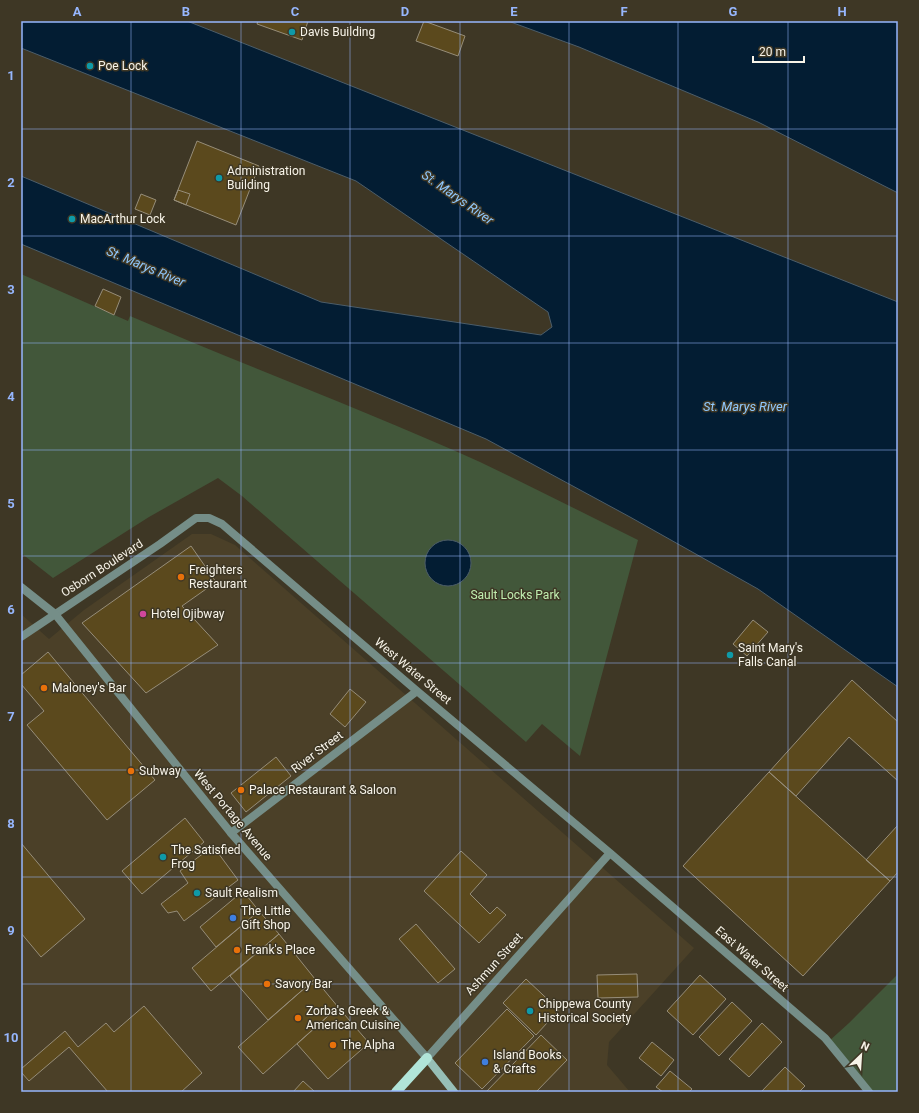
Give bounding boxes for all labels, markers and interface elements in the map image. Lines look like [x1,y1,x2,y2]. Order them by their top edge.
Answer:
text: A [73,4,82,19]
text: B [182,4,190,19]
text: C [291,4,300,19]
text: D [401,4,409,19]
text: E [510,4,518,19]
text: F [620,4,628,19]
text: G [729,4,738,19]
text: H [837,4,847,19]
place label: Davis Building [300,25,375,39]
marker: Davis Building [287,27,297,37]
scale bar [753,38,804,64]
text: 20 m [759,45,786,59]
place label: Poe Lock [98,59,148,73]
marker: Poe Lock [85,61,95,71]
text: 1 [7,68,15,83]
place label: Administration Building [227,164,305,192]
water label: St. Marys River [419,167,497,228]
marker: Administration Building [214,173,224,183]
text: 2 [7,175,15,190]
place label: MacArthur Lock [80,212,166,226]
marker: MacArthur Lock [67,214,77,224]
water label: St. Marys River [104,243,188,290]
text: 3 [7,282,15,297]
text: 4 [7,389,15,404]
water label: St. Marys River [703,399,788,414]
text: 5 [7,496,15,511]
street label: Osborn Boulevard [58,536,146,600]
place label: Freighters Restaurant [189,563,247,591]
marker: Freighters Restaurant [176,572,186,582]
park label: Sault Locks Park [470,588,560,602]
text: 6 [7,602,15,617]
place label: Hotel Ojibway [151,607,225,621]
marker: Hotel Ojibway [138,609,148,619]
street label: West Water Street [372,635,454,707]
place label: Saint Mary's Falls Canal [738,641,803,669]
marker: Saint Mary's Falls Canal [725,650,735,660]
place label: Maloney's Bar [52,681,126,695]
marker: Maloney's Bar [39,683,49,693]
text: 7 [7,709,15,724]
street label: River Street [288,728,346,776]
place label: Subway [139,764,181,778]
marker: Subway [126,766,136,776]
street label: West Portage Avenue [191,767,275,863]
place label: Palace Restaurant & Saloon [249,783,396,797]
marker: Palace Restaurant & Saloon [236,785,246,795]
text: 8 [7,816,15,831]
place label: The Satisfied Frog [171,843,241,871]
marker: The Satisfied Frog [158,852,168,862]
place label: Sault Realism [205,886,278,900]
marker: Sault Realism [192,888,202,898]
place label: The Little Gift Shop [241,904,291,932]
marker: The Little Gift Shop [228,913,238,923]
text: 9 [7,923,15,938]
street label: East Water Street [713,923,792,995]
street label: Ashmun Street [462,930,526,998]
place label: Frank's Place [245,943,315,957]
marker: Frank's Place [232,945,242,955]
place label: Savory Bar [275,977,332,991]
marker: Savory Bar [262,979,272,989]
place label: Chippewa County Historical Society [538,997,632,1025]
place label: Zorba's Greek & American Cuisine [306,1004,400,1032]
marker: Chippewa County Historical Society [525,1006,535,1016]
marker: Zorba's Greek & American Cuisine [293,1013,303,1023]
text: 10 [4,1030,18,1045]
north arrow [841,1035,881,1075]
place label: The Alpha [341,1038,395,1052]
text: N [859,1039,871,1054]
marker: The Alpha [328,1040,338,1050]
place label: Island Books & Crafts [493,1048,562,1076]
marker: Island Books & Crafts [480,1057,490,1067]

